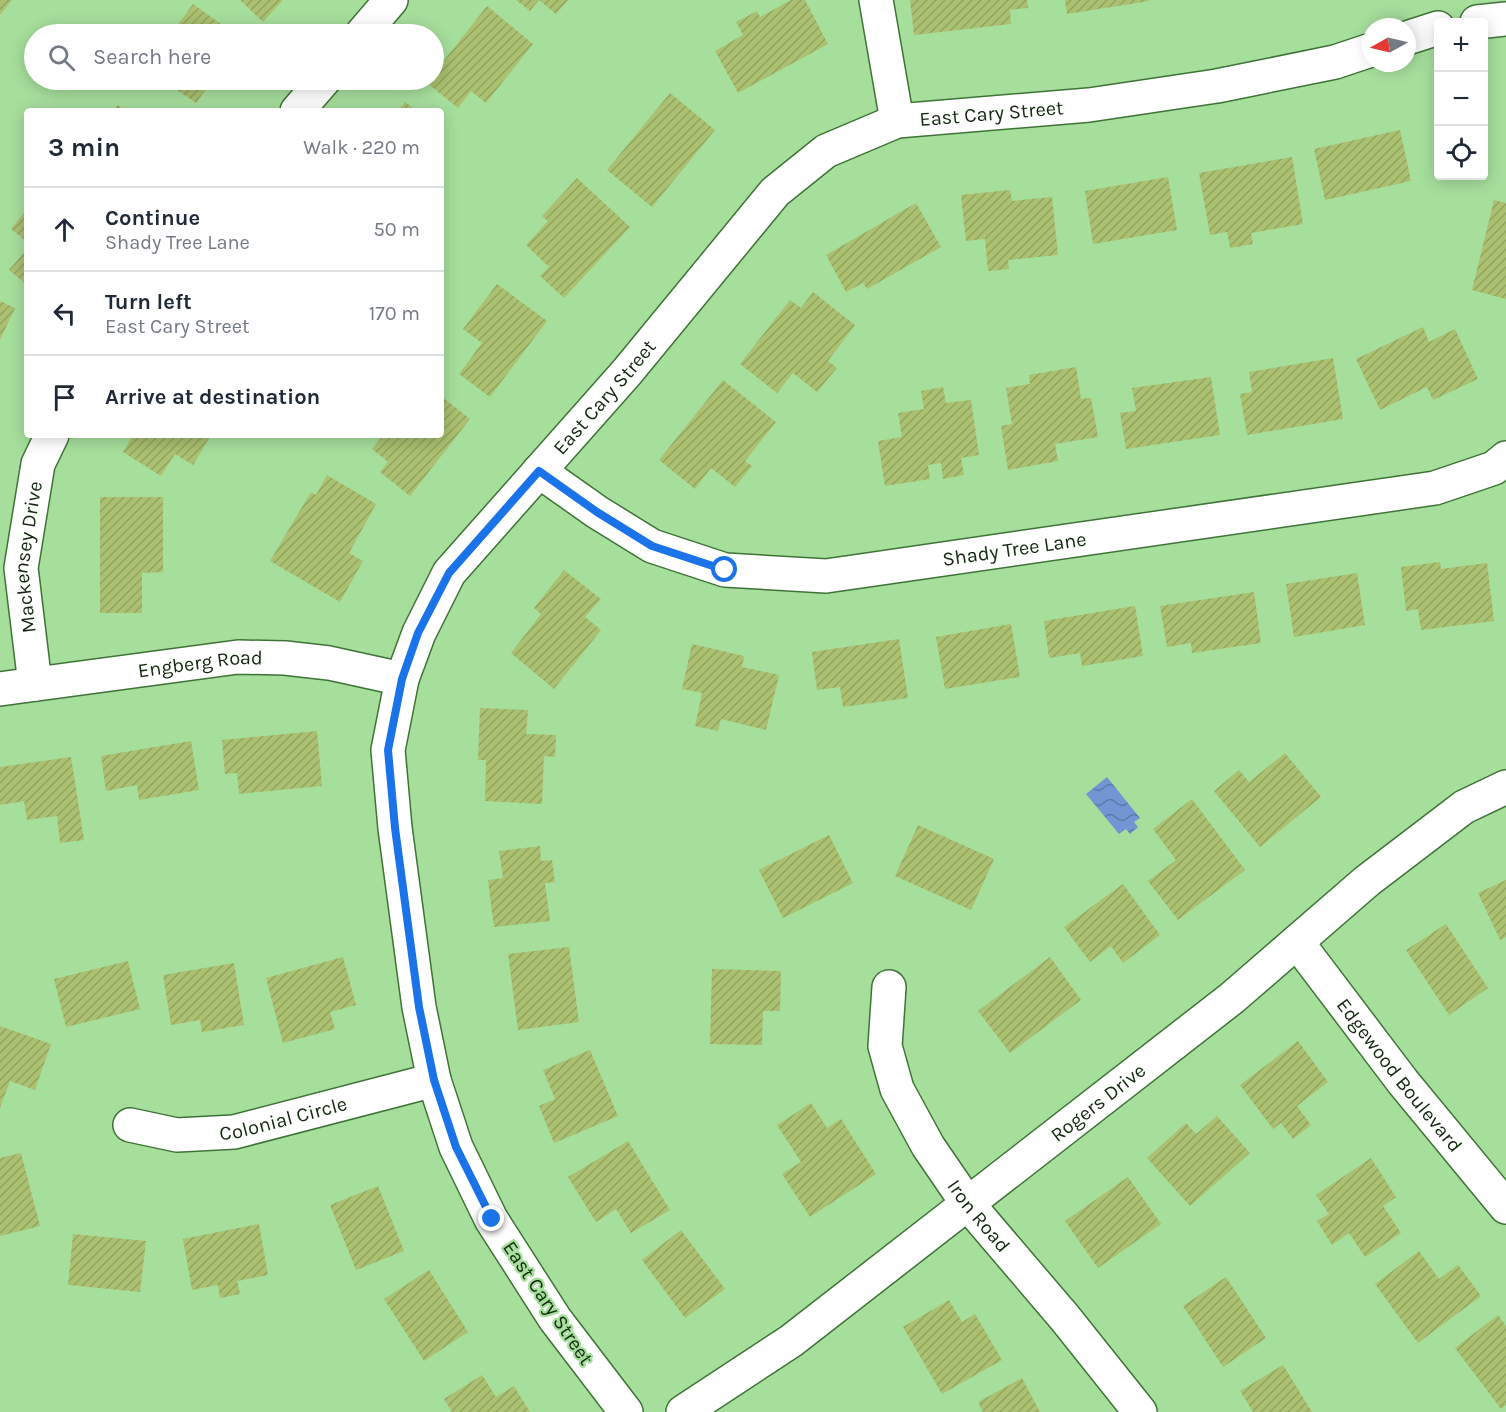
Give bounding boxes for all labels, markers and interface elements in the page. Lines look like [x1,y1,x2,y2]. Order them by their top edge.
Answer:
north arrow [1362,18,1416,72]
map controls [1434,18,1488,180]
button: + [1434,18,1488,72]
search box [24,24,444,90]
icon: search [45,41,78,74]
text: Search here [93,44,211,70]
button: − [1434,72,1488,126]
street label: East Cary Street [918,96,1065,131]
button: locate [1434,126,1488,180]
text: 3 min [48,132,120,163]
text: Walk · 220 m [303,136,420,159]
text: Continue [105,205,200,231]
icon: ahead [48,213,81,246]
text: 50 m [373,218,420,241]
text: Shady Tree Lane [105,231,250,254]
text: Turn left [105,289,192,315]
icon: left [48,297,81,330]
text: 170 m [369,302,420,325]
text: East Cary Street [105,315,250,338]
street label: East Cary Street [548,335,661,459]
icon: arrive [48,381,81,414]
text: Arrive at destination [105,384,320,410]
street label: Mackensey Drive [9,479,47,635]
street label: Shady Tree Lane [941,527,1088,571]
route start [711,556,737,582]
street label: Engberg Road [136,645,263,682]
street label: Edgewood Boulevard [1332,994,1467,1156]
street label: Rogers Drive [1046,1058,1150,1146]
street label: Colonial Circle [219,1092,349,1144]
street label: Iron Road [943,1175,1015,1257]
route end [478,1205,504,1231]
street label: East Cary Street [498,1237,598,1370]

